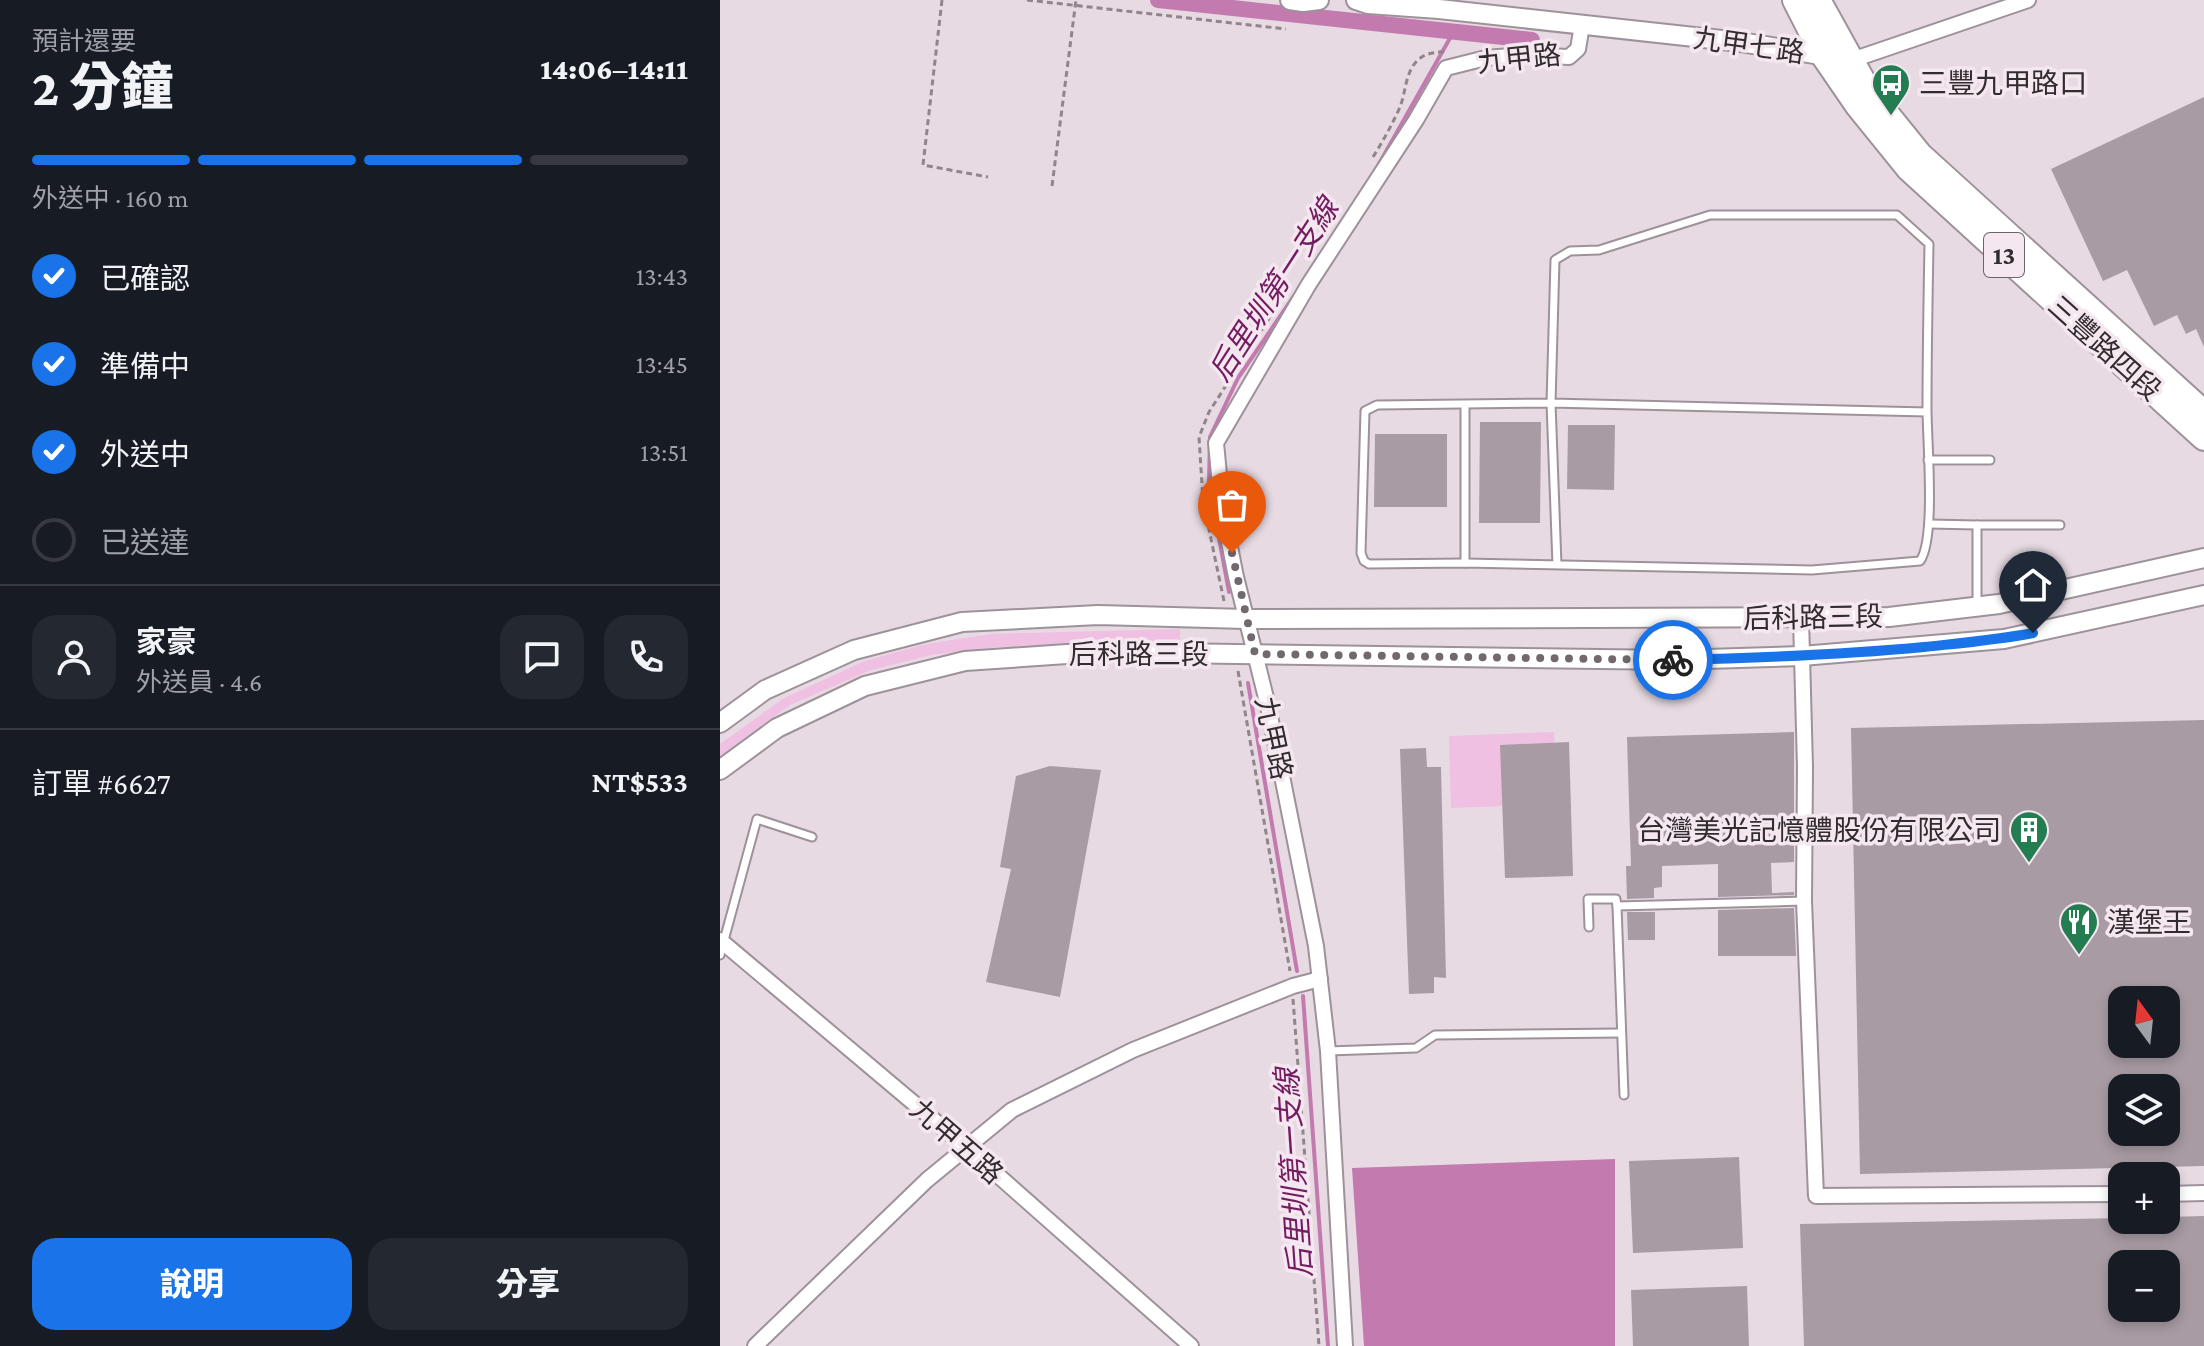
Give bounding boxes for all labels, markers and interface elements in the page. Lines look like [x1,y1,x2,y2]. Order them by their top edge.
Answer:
street label: 九甲七路 [1691,22,1807,69]
text: 預計還要 [32,27,136,56]
street label: 九甲路 [1476,39,1562,78]
text: 14:06–14:11 [540,52,688,85]
text: 2 分鐘 [32,58,173,116]
bus stop icon: 三豐九甲路口 [1870,62,1912,117]
place label: 三豐九甲路口 [1919,68,2087,99]
text: 外送中 · 160 m [32,184,188,213]
water label: 后里圳第一支線 [1203,190,1346,387]
road number: 13 [1984,233,2024,277]
icon: check [32,254,76,298]
text: 已確認 [100,262,190,295]
text: 13:43 [636,262,688,291]
street label: 三豐路四段 [2042,290,2167,407]
icon: check [32,342,76,386]
text: 準備中 [100,350,190,383]
text: 13:45 [636,350,688,379]
icon: check [32,430,76,474]
text: 外送中 [100,438,190,471]
text: 13:51 [640,438,688,467]
pin [1198,471,1266,553]
icon: bag [1210,483,1254,527]
text: 已送達 [100,526,190,559]
pin [1999,551,2067,633]
icon: home [2011,563,2055,607]
street label: 后科路三段 [1743,601,1883,634]
button: person [32,615,116,699]
button: chat [500,615,584,699]
button: phone [604,615,688,699]
courier [1633,620,1713,700]
text: 家豪 [136,625,196,658]
icon: bike [1651,638,1695,682]
street label: 后科路三段 [1069,639,1209,670]
text: 外送員 · 4.6 [136,668,262,697]
street label: 九甲路 [1250,694,1297,782]
text: NT$533 [591,765,688,798]
text: 訂單 #6627 [32,767,171,800]
building icon: 台灣美光記憶體股份有限公司 [2008,809,2050,864]
place label: 台灣美光記憶體股份有限公司 [1637,815,2001,846]
restaurant icon: 漢堡王 [2058,901,2100,956]
place label: 漢堡王 [2107,907,2191,938]
north arrow [2108,986,2180,1058]
map controls [2108,986,2180,1322]
water label: 后里圳第一支線 [1270,1064,1317,1279]
button: layers [2108,1074,2180,1146]
street label: 九甲五路 [904,1093,1009,1190]
button: + [2108,1162,2180,1234]
button: 說明 [32,1238,352,1330]
button: 分享 [368,1238,688,1330]
button: − [2108,1250,2180,1322]

